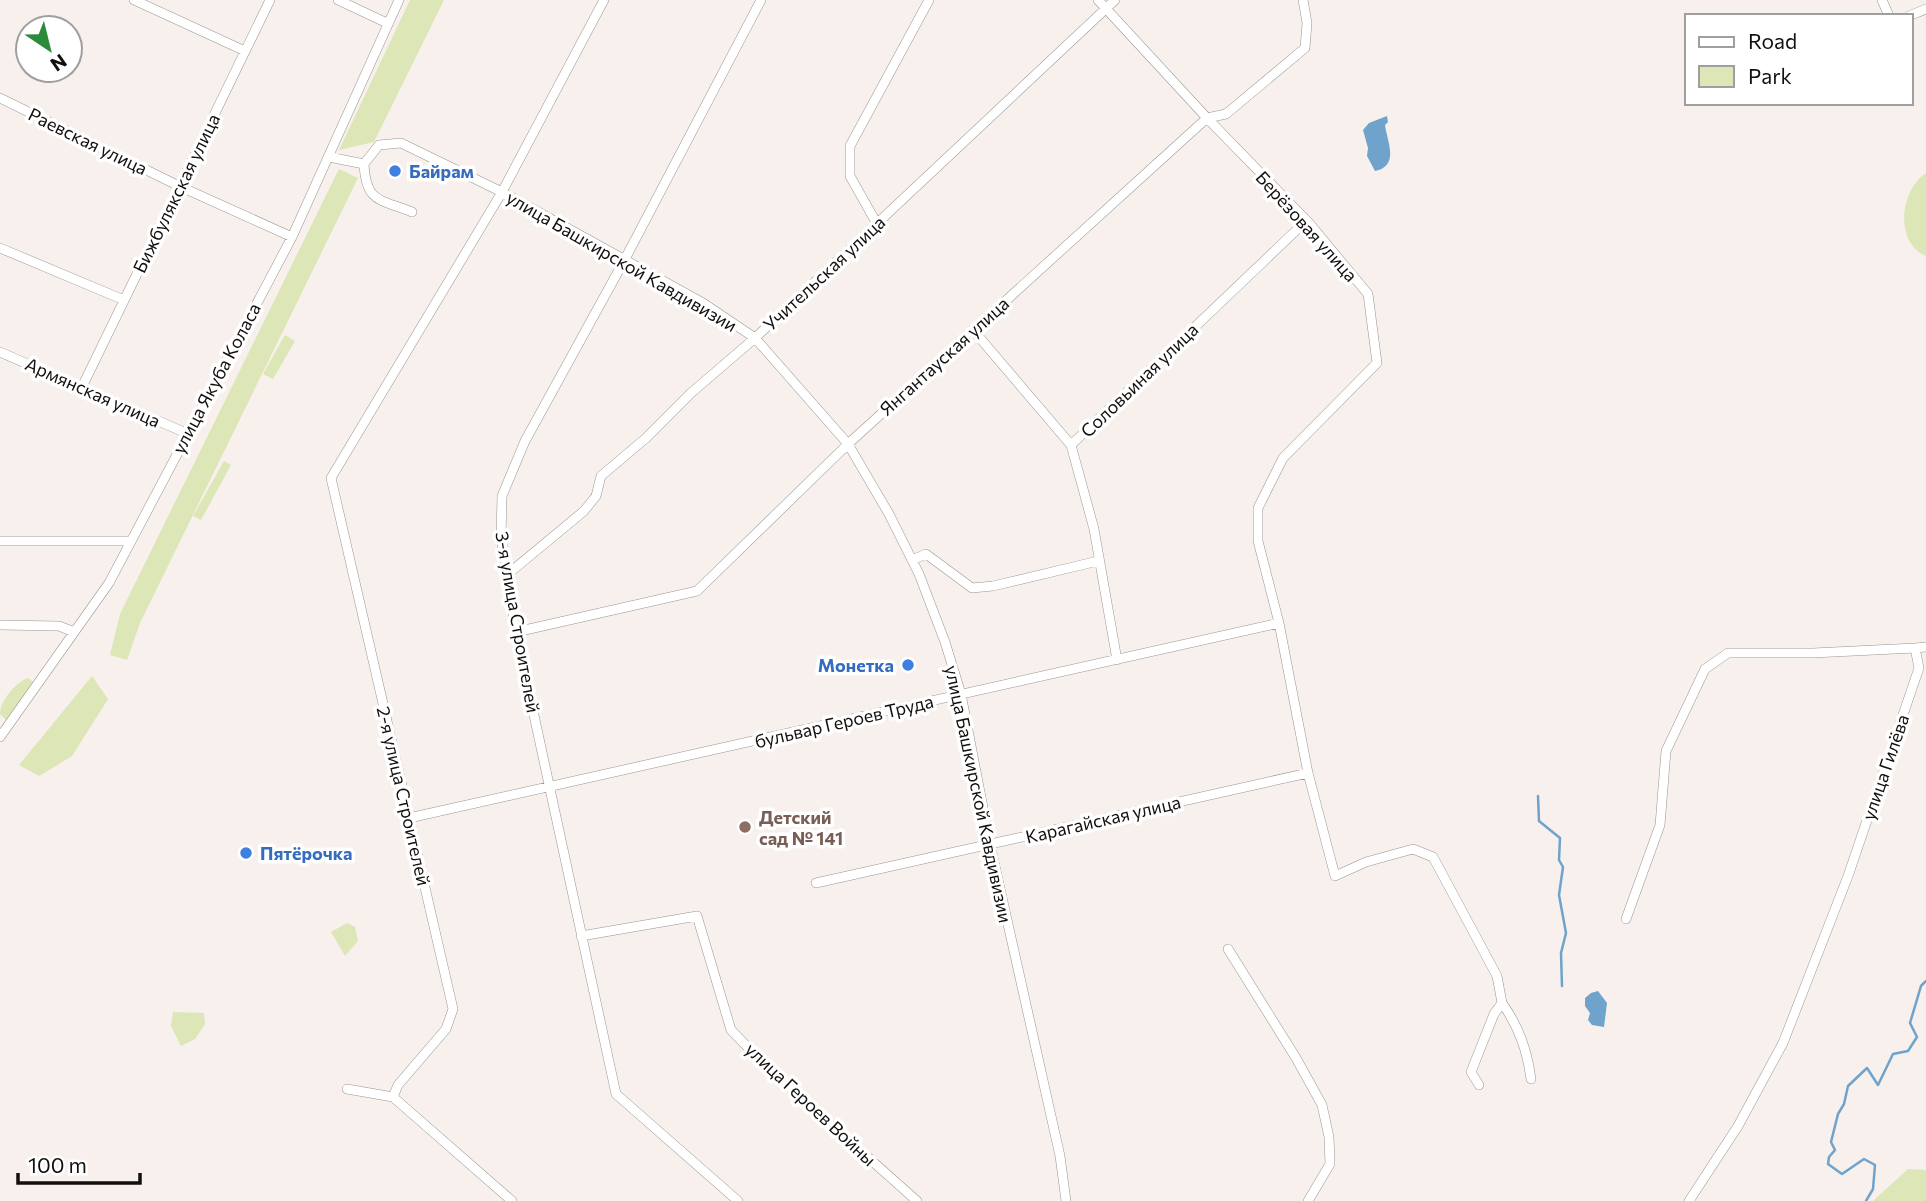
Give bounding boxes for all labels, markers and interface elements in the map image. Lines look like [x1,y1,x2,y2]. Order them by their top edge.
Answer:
north arrow [14,14,84,84]
legend [1685,14,1912,105]
text: Road [1748,28,1797,53]
text: N [47,50,71,77]
text: Park [1748,63,1792,88]
street label: Раевская улица [25,103,151,179]
street label: Бижбулякская улица [128,110,224,276]
place label: Байрам [409,160,474,182]
marker: Байрам [387,163,403,179]
street label: Берёзовая улица [1252,166,1362,286]
street label: улица Башкирской Кавдивизии [503,186,741,336]
street label: Учительская улица [759,211,889,335]
street label: Янгантауская улица [875,292,1013,420]
street label: улица Якуба Коласа [167,299,265,457]
street label: Соловьиная улица [1076,318,1202,442]
street label: Армянская улица [22,352,164,432]
street label: 3-я улица Строителей [491,530,545,714]
place label: Монетка [818,654,894,676]
marker: Монетка [900,657,916,673]
street label: улица Башкирской Кавдивизии [941,663,1017,925]
street label: бульвар Героев Труда [752,690,936,752]
street label: 2-я улица Строителей [373,704,435,888]
street label: улица Гилёва [1857,711,1913,823]
street label: Карагайская улица [1023,790,1183,848]
place label: Детский сад № 141 [759,806,843,849]
marker: Детский сад № 141 [737,819,753,835]
place label: Пятёрочка [260,842,352,864]
marker: Пятёрочка [238,845,254,861]
street label: улица Героев Войны [741,1038,881,1170]
scale bar [18,1142,140,1186]
text: 100 m [28,1152,87,1177]

